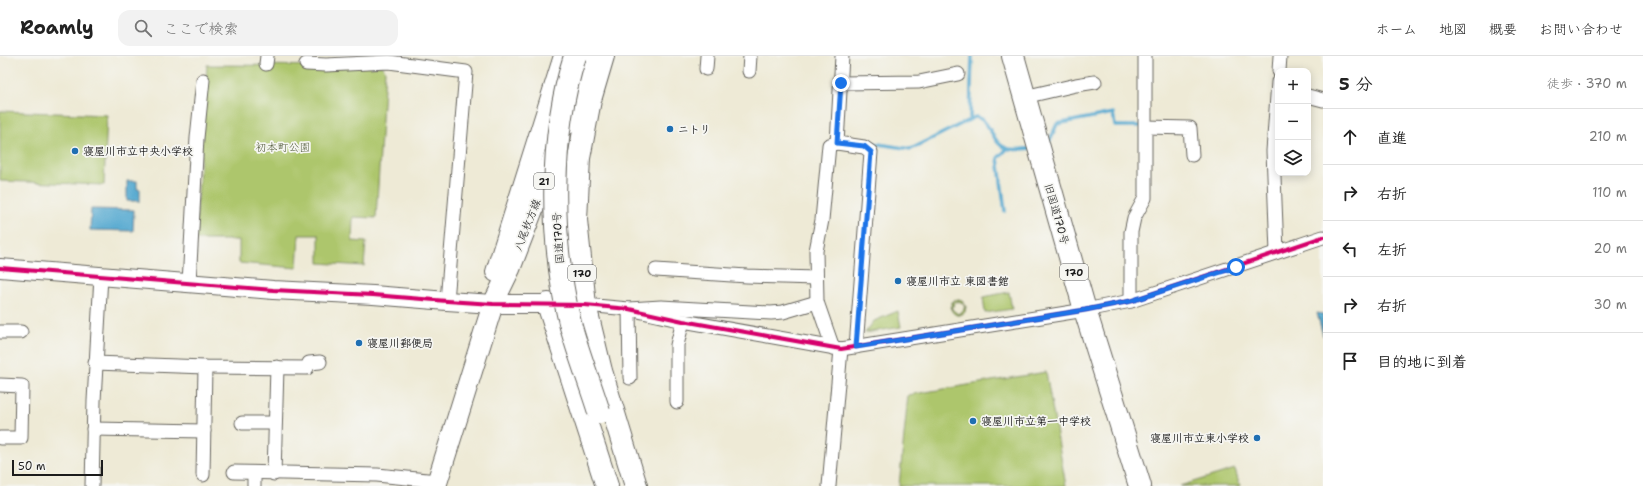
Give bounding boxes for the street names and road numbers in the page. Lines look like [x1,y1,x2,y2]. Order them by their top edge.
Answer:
road number: 21 [534,173,554,189]
street label: 旧国道170号 [1041,182,1072,247]
street label: 八尾枚方線 [511,197,544,254]
street label: 国道170号 [549,211,568,265]
road number: 170 [1060,264,1088,280]
road number: 170 [568,265,596,281]

